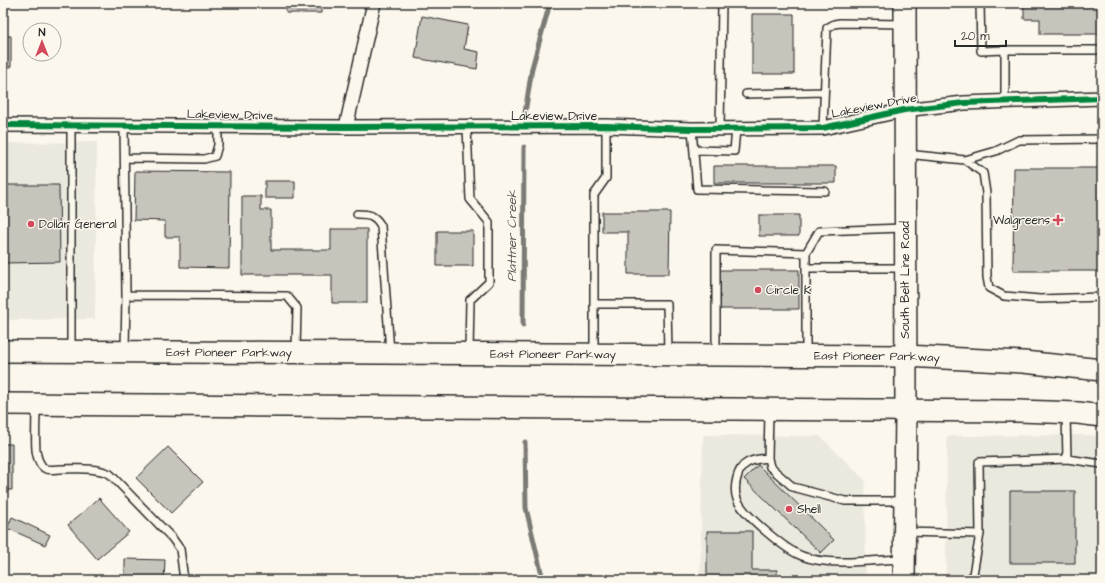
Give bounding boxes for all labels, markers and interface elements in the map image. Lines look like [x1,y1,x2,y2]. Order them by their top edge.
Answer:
north arrow [22,22,62,62]
scale bar [955,22,1006,48]
text: N [39,25,46,40]
text: 20 m [961,28,990,45]
street label: Lakeview Drive [830,89,918,123]
street label: Lakeview Drive [187,106,274,124]
street label: Lakeview Drive [511,108,598,125]
water label: Plattner Creek [503,189,521,282]
place label: Walgreens [993,212,1050,230]
marker: Walgreens [1053,215,1063,225]
place label: Dollar General [39,216,117,233]
marker: Dollar General [26,219,36,229]
street label: South Belt Line Road [897,221,914,339]
place label: Circle K [766,282,812,299]
marker: Circle K [753,285,763,295]
street label: East Pioneer Parkway [166,343,292,362]
street label: East Pioneer Parkway [490,345,616,364]
street label: East Pioneer Parkway [814,347,941,367]
place label: Shell [797,501,821,518]
marker: Shell [784,504,794,514]

